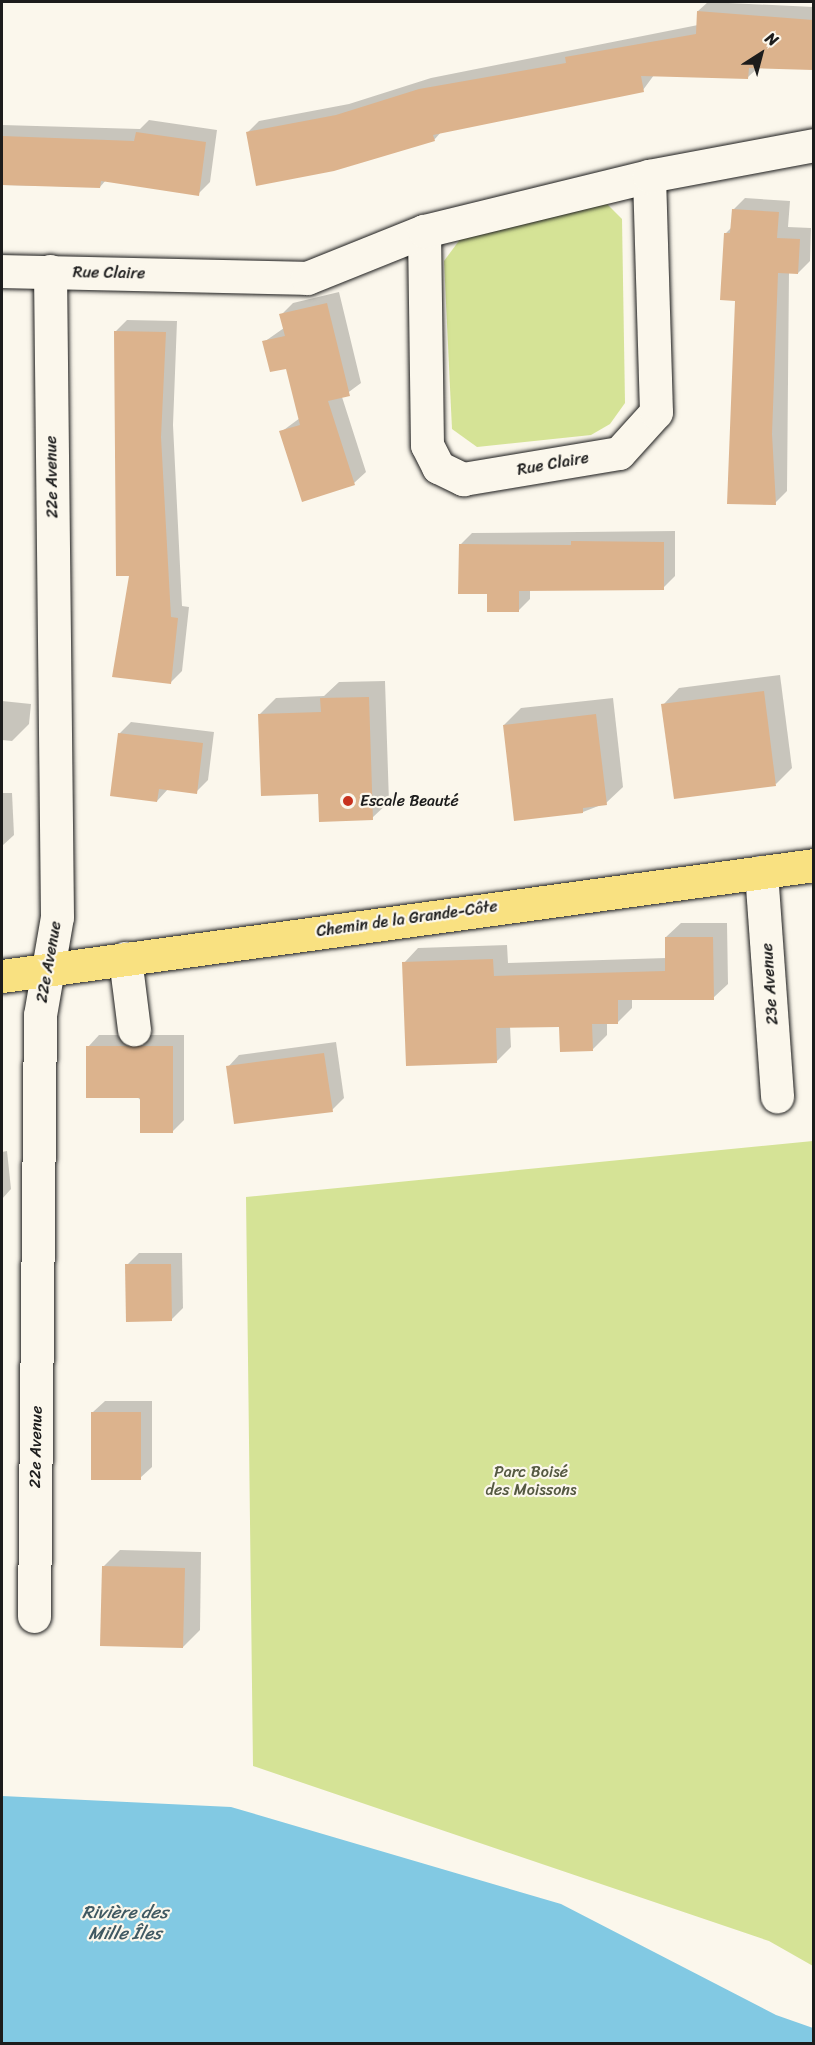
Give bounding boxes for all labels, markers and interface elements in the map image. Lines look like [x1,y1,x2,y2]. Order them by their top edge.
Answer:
north arrow [731,24,791,84]
text: N [759,24,785,54]
street label: Rue Claire [73,263,145,283]
street label: 22e Avenue [42,436,62,518]
street label: Rue Claire [516,448,590,480]
place label: Escale Beauté [360,791,459,811]
marker: Escale Beauté [341,794,355,808]
street label: Chemin de la Grande-Côte [315,897,499,941]
street label: 22e Avenue [32,920,66,1004]
street label: 23e Avenue [758,943,782,1025]
street label: 22e Avenue [26,1406,46,1488]
park label: Parc Boisé des Moissons [485,1462,577,1500]
water label: Rivière des Mille Îles [82,1902,168,1944]

